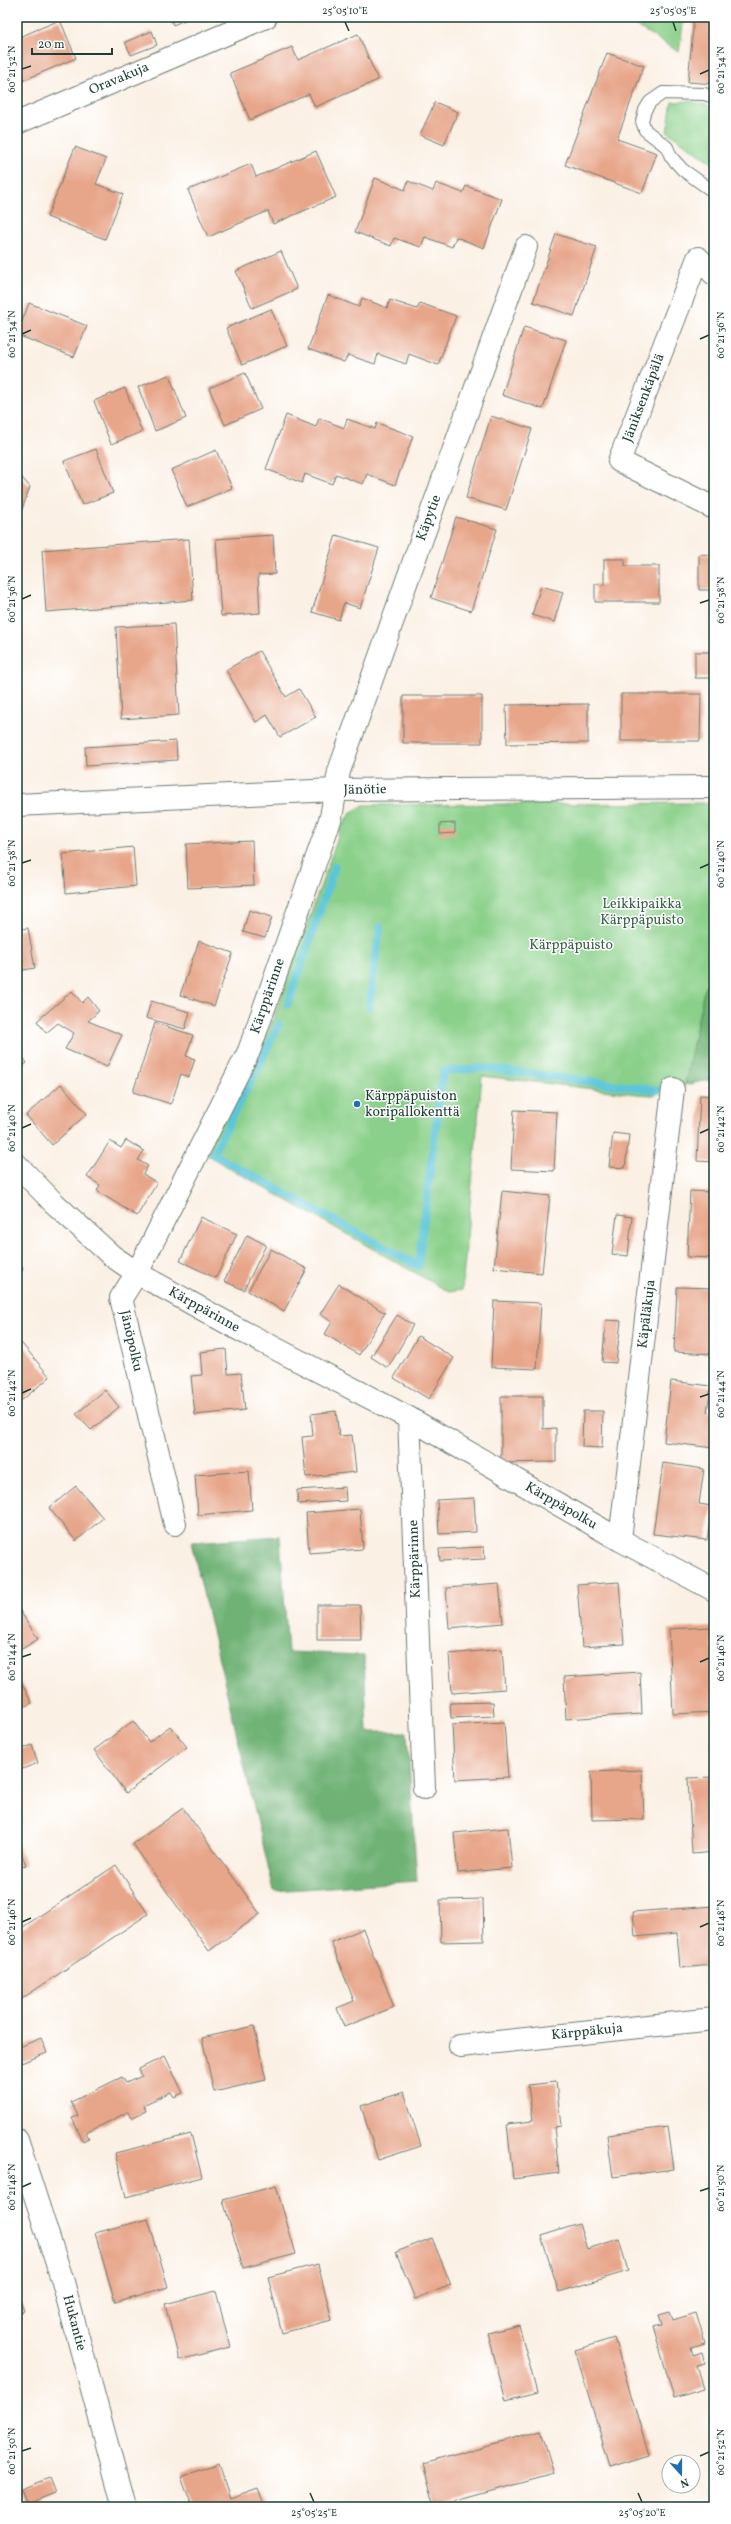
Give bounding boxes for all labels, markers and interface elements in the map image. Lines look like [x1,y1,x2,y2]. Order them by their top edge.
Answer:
text: 25°05'10"E [322,4,368,18]
text: 25°05'05"E [650,4,696,18]
scale bar [32,30,112,56]
text: 20 m [38,37,65,53]
text: 60°21'32"N [5,45,19,92]
text: 60°21'34"N [714,46,728,94]
street label: Oravakuja [86,58,152,100]
text: 60°21'34"N [5,310,19,358]
text: 60°21'36"N [714,311,728,358]
street label: Jäniksenkäpälä [618,351,670,445]
street label: Käpytie [412,492,446,544]
text: 60°21'36"N [5,575,19,622]
text: 60°21'38"N [714,576,728,623]
street label: Jänötie [343,780,387,800]
text: 60°21'38"N [5,839,19,886]
text: 60°21'40"N [714,840,728,888]
park label: Leikkipaikka Kärppäpuisto [600,895,684,930]
park label: Kärppäpuisto [529,936,613,955]
street label: Kärppärinne [246,955,290,1036]
place label: Kärppäpuiston koripallokenttä [365,1087,460,1122]
marker: Kärppäpuiston koripallokenttä [352,1099,362,1109]
text: 60°21'40"N [5,1104,19,1152]
text: 60°21'42"N [714,1105,728,1152]
street label: Käpäläkuja [633,1279,661,1349]
street label: Kärppärinne [165,1283,243,1338]
street label: Jänöpolku [115,1308,147,1374]
text: 60°21'42"N [5,1369,19,1416]
text: 60°21'44"N [714,1370,728,1418]
street label: Kärppäpolku [521,1478,601,1534]
street label: Kärppärinne [404,1519,426,1599]
text: 60°21'44"N [5,1633,19,1681]
text: 60°21'46"N [714,1634,728,1681]
text: 60°21'46"N [5,1898,19,1945]
text: 60°21'48"N [714,1899,728,1946]
street label: Kärppäkuja [550,2019,624,2045]
text: 60°21'48"N [5,2163,19,2210]
text: 60°21'50"N [714,2164,728,2212]
street label: Hukantie [57,2293,91,2353]
text: 60°21'50"N [5,2427,19,2475]
text: 60°21'52"N [714,2428,728,2475]
north arrow [661,2454,701,2494]
text: N [678,2474,690,2490]
text: 25°05'25"E [291,2506,337,2520]
text: 25°05'20"E [619,2506,665,2520]

